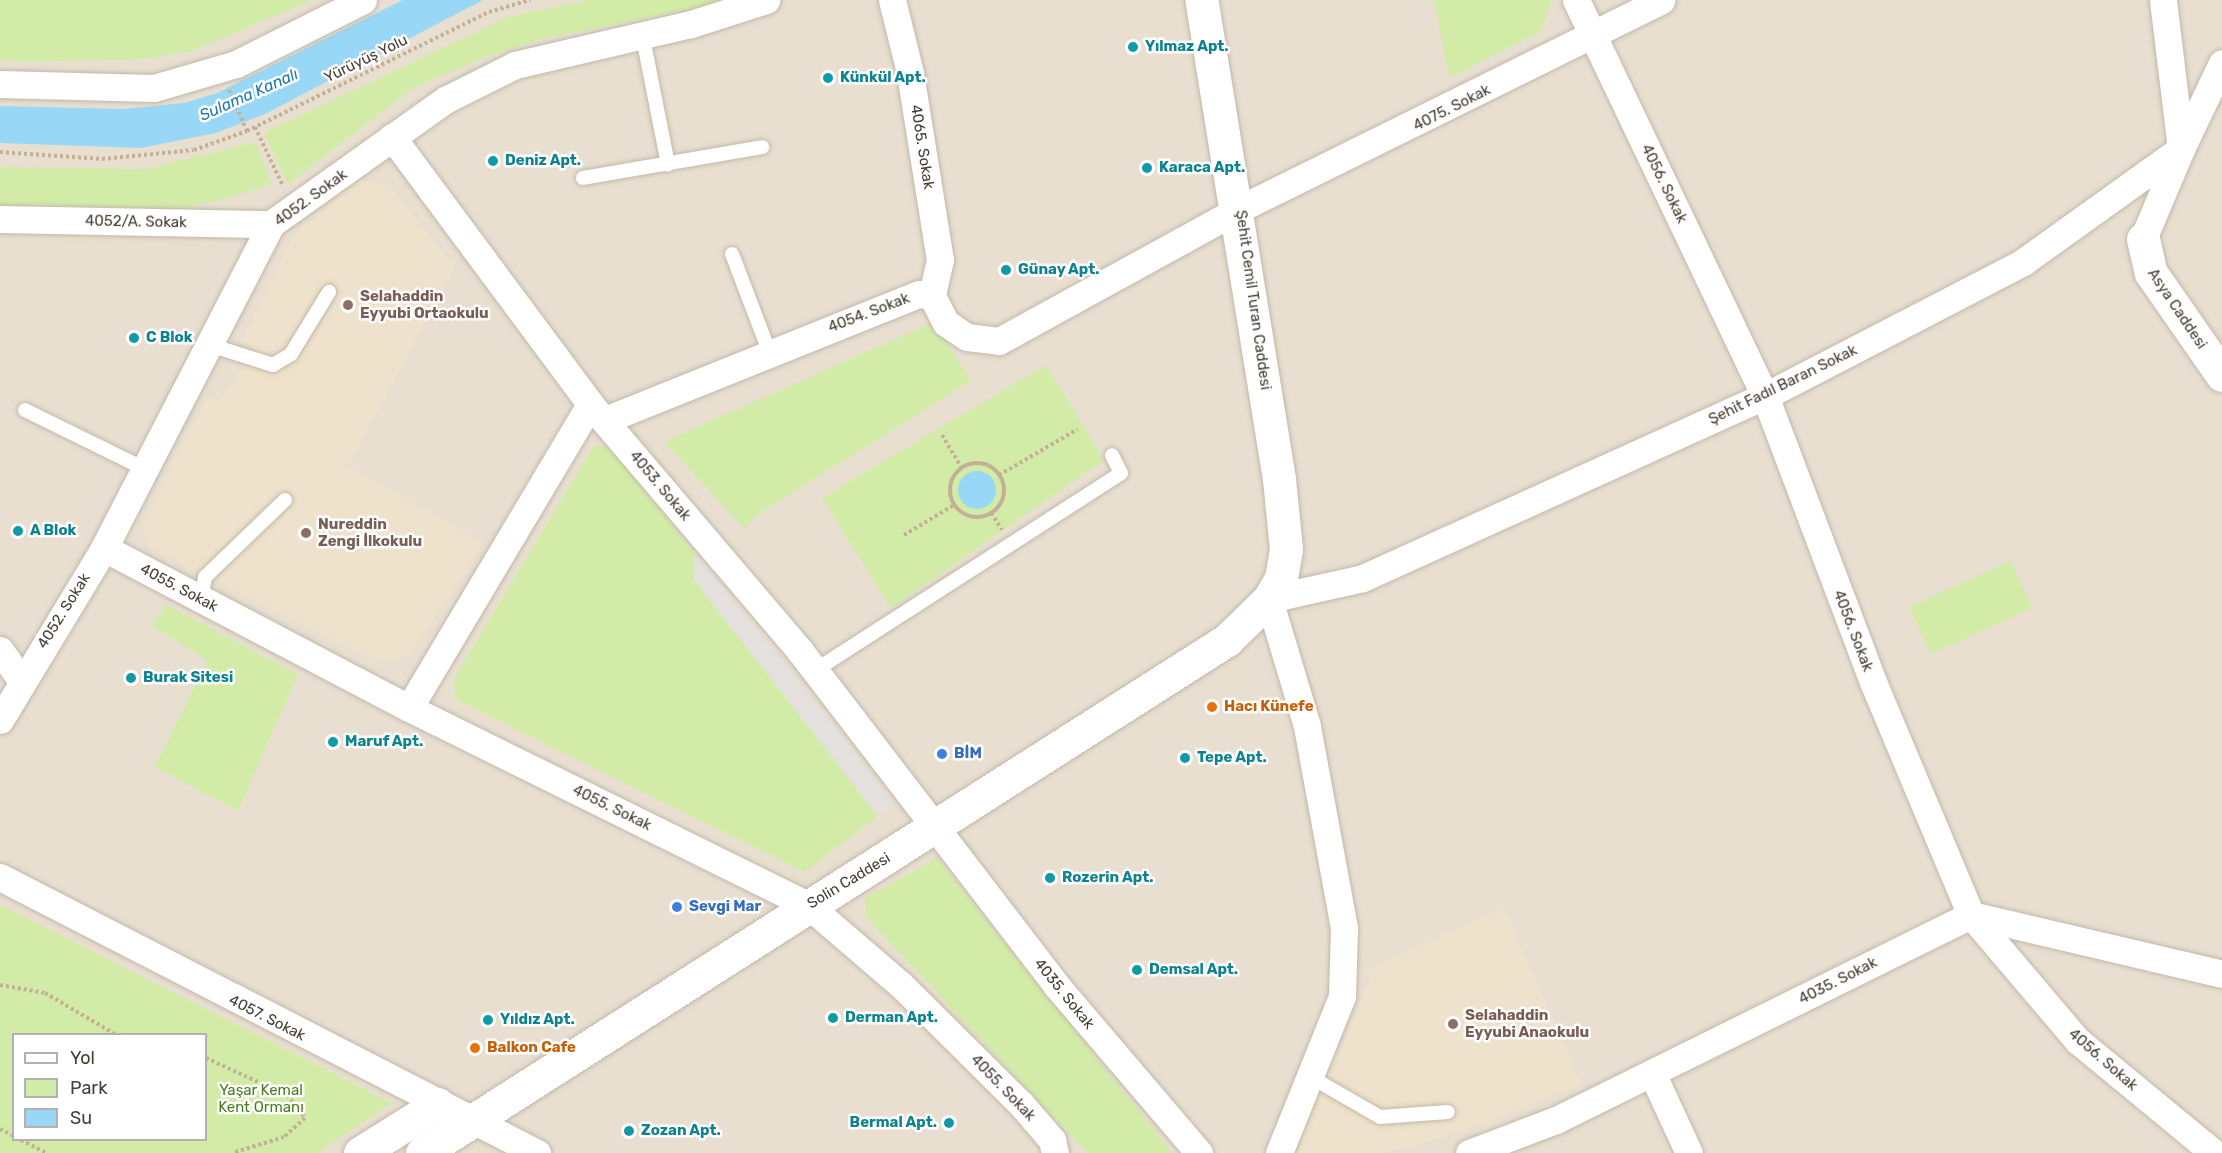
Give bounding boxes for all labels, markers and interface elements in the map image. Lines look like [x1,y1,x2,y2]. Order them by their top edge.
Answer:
street label: Yürüyüş Yolu [321,31,411,87]
place label: Yılmaz Apt. [1145,38,1229,56]
marker: Yılmaz Apt. [1126,40,1140,54]
water label: Sulama Kanalı [197,65,301,125]
place label: Künkül Apt. [840,69,926,87]
marker: Künkül Apt. [821,71,835,85]
street label: 4075. Sokak [1410,81,1494,135]
street label: 4065. Sokak [906,103,938,191]
street label: 4056. Sokak [1637,141,1691,227]
place label: Deniz Apt. [505,152,582,170]
marker: Deniz Apt. [486,154,500,168]
place label: Karaca Apt. [1159,159,1246,177]
marker: Karaca Apt. [1140,161,1154,175]
street label: 4052. Sokak [271,166,351,230]
street label: Şehit Cemil Turan Caddesi [1231,209,1275,391]
street label: 4052/A. Sokak [85,212,187,232]
place label: Günay Apt. [1018,261,1100,279]
marker: Günay Apt. [999,263,1013,277]
street label: Asya Caddesi [2143,265,2211,353]
place label: Selahaddin Eyyubi Ortaokulu [360,287,489,322]
street label: 4054. Sokak [826,289,912,337]
marker: Selahaddin Eyyubi Ortaokulu [341,298,355,312]
place label: C Blok [146,329,193,347]
marker: C Blok [127,331,141,345]
street label: Şehit Fadıl Baran Sokak [1706,341,1860,429]
street label: 4053. Sokak [626,447,694,525]
place label: Nureddin Zengi İlkokulu [318,515,422,550]
place label: A Blok [30,522,77,540]
marker: A Blok [11,524,25,538]
marker: Nureddin Zengi İlkokulu [299,526,313,540]
street label: 4055. Sokak [137,560,221,616]
street label: 4052. Sokak [34,570,94,652]
street label: 4056. Sokak [1829,588,1877,674]
place label: Burak Sitesi [143,669,233,687]
marker: Burak Sitesi [124,671,138,685]
place label: Hacı Künefe [1224,698,1314,716]
marker: Hacı Künefe [1205,700,1219,714]
place label: Maruf Apt. [345,733,424,751]
marker: Maruf Apt. [326,735,340,749]
place label: BİM [954,745,982,763]
marker: BİM [935,747,949,761]
place label: Tepe Apt. [1197,749,1267,767]
marker: Tepe Apt. [1178,751,1192,765]
street label: 4055. Sokak [570,781,654,835]
street label: Solin Caddesi [804,849,894,913]
place label: Rozerin Apt. [1062,869,1154,887]
marker: Rozerin Apt. [1043,871,1057,885]
place label: Sevgi Mar [689,898,761,916]
marker: Sevgi Mar [670,900,684,914]
street label: 4035. Sokak [1796,954,1880,1008]
street label: 4035. Sokak [1030,955,1098,1033]
place label: Demsal Apt. [1149,961,1238,979]
marker: Demsal Apt. [1130,963,1144,977]
street label: 4057. Sokak [226,991,308,1045]
place label: Selahaddin Eyyubi Anaokulu [1465,1006,1590,1041]
place label: Derman Apt. [845,1009,938,1027]
place label: Yıldız Apt. [500,1011,575,1029]
marker: Derman Apt. [826,1011,840,1025]
marker: Yıldız Apt. [481,1013,495,1027]
marker: Selahaddin Eyyubi Anaokulu [1446,1017,1460,1031]
street label: 4056. Sokak [2065,1025,2141,1095]
legend [12,1033,207,1141]
place label: Balkon Cafe [487,1039,576,1057]
marker: Balkon Cafe [468,1041,482,1055]
text: Yol [70,1047,95,1069]
street label: 4055. Sokak [967,1051,1039,1125]
text: Park [70,1077,107,1099]
park label: Yaşar Kemal Kent Ormanı [218,1081,304,1116]
text: Su [70,1107,92,1129]
place label: Bermal Apt. [849,1114,937,1132]
marker: Bermal Apt. [942,1116,956,1130]
place label: Zozan Apt. [641,1122,721,1140]
marker: Zozan Apt. [622,1124,636,1138]

